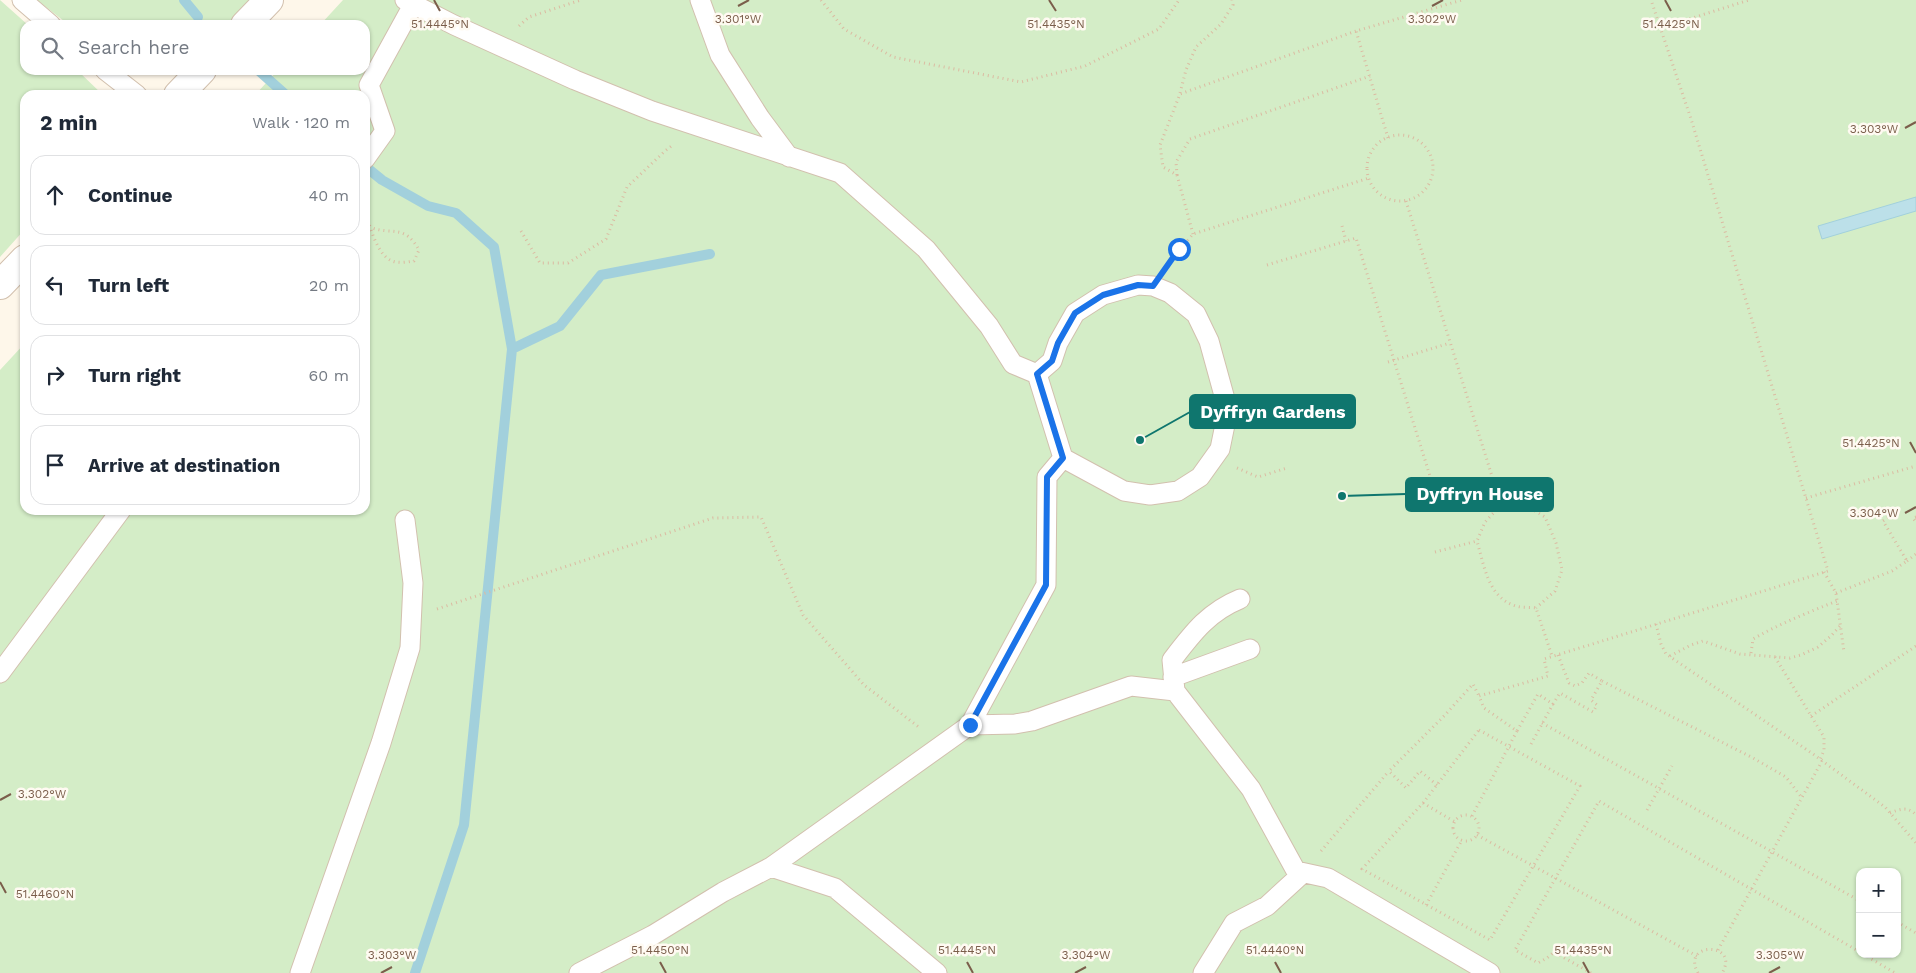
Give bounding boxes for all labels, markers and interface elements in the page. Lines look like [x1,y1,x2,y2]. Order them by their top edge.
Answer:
text: 3.301°W [715,12,762,26]
text: 3.302°W [1408,12,1457,26]
text: 51.4445°N [411,17,469,31]
text: 51.4435°N [1027,17,1085,31]
text: 51.4425°N [1642,17,1700,31]
search box [20,20,370,75]
icon: search [38,34,66,62]
text: Search here [78,36,189,59]
text: 2 min [40,110,97,135]
text: Walk · 120 m [252,113,350,132]
text: 3.303°W [1850,122,1899,136]
icon: ahead [41,181,69,209]
text: Continue [88,184,172,207]
text: 40 m [309,186,349,205]
route start [1168,238,1191,261]
icon: left [41,271,69,299]
text: Turn left [88,274,169,297]
text: 20 m [309,276,349,295]
icon: right [41,361,69,389]
text: Turn right [88,364,181,387]
text: 60 m [309,366,349,385]
callout: Dyffryn Gardens [1190,395,1355,428]
text: Dyffryn Gardens [1200,401,1346,422]
text: 51.4425°N [1842,436,1900,450]
icon: arrive [41,451,69,479]
text: Arrive at destination [88,454,280,477]
callout: Dyffryn House [1406,478,1553,511]
text: Dyffryn House [1416,483,1544,504]
text: 3.304°W [1849,506,1899,520]
route end [959,714,982,737]
text: 3.302°W [18,787,67,801]
map controls [1856,868,1901,958]
button: + [1856,868,1901,913]
text: 51.4460°N [16,887,74,901]
button: − [1856,913,1901,958]
text: 51.4450°N [631,943,689,957]
text: 51.4445°N [938,943,996,957]
text: 51.4440°N [1246,943,1304,957]
text: 51.4435°N [1554,943,1612,957]
text: 3.303°W [368,948,417,962]
text: 3.304°W [1061,948,1111,962]
text: 3.305°W [1756,948,1805,962]

